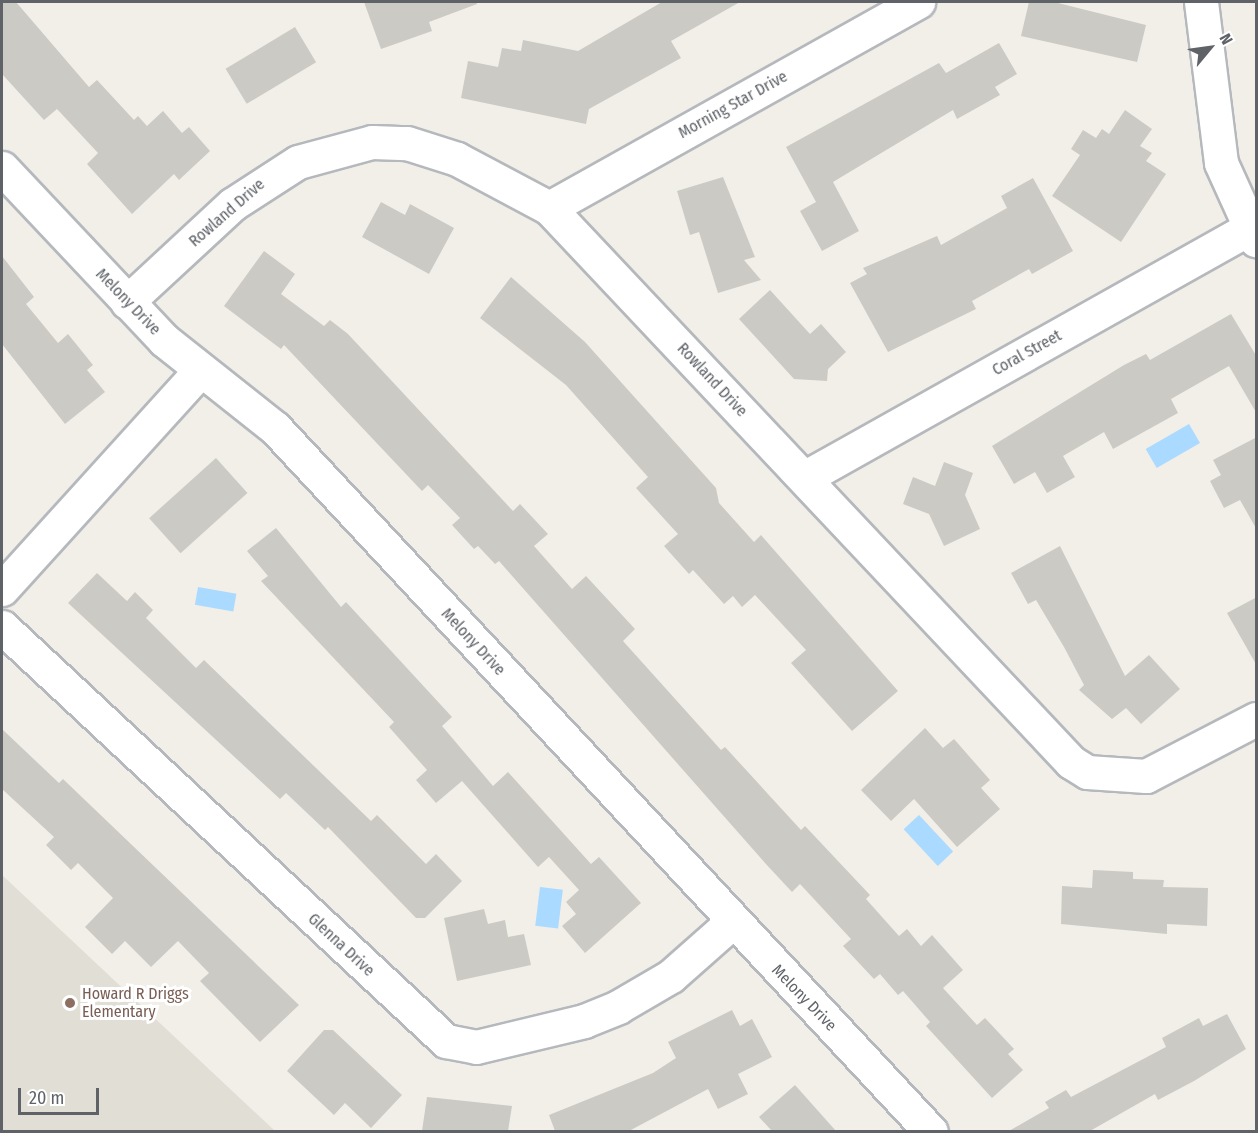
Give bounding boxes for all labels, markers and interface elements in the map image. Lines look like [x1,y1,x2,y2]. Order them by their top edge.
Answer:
north arrow [1180,18,1240,78]
text: N [1216,30,1237,48]
street label: Morning Star Drive [675,67,791,143]
street label: Rowland Drive [185,175,269,251]
street label: Melony Drive [92,265,164,339]
street label: Coral Street [989,326,1065,380]
street label: Rowland Drive [673,339,751,421]
street label: Melony Drive [437,604,509,680]
street label: Glenna Drive [304,909,378,981]
street label: Melony Drive [768,961,840,1035]
place label: Howard R Driggs Elementary [82,984,189,1022]
marker: Howard R Driggs Elementary [63,996,77,1010]
scale bar [21,1076,102,1114]
text: 20 m [29,1087,64,1109]

